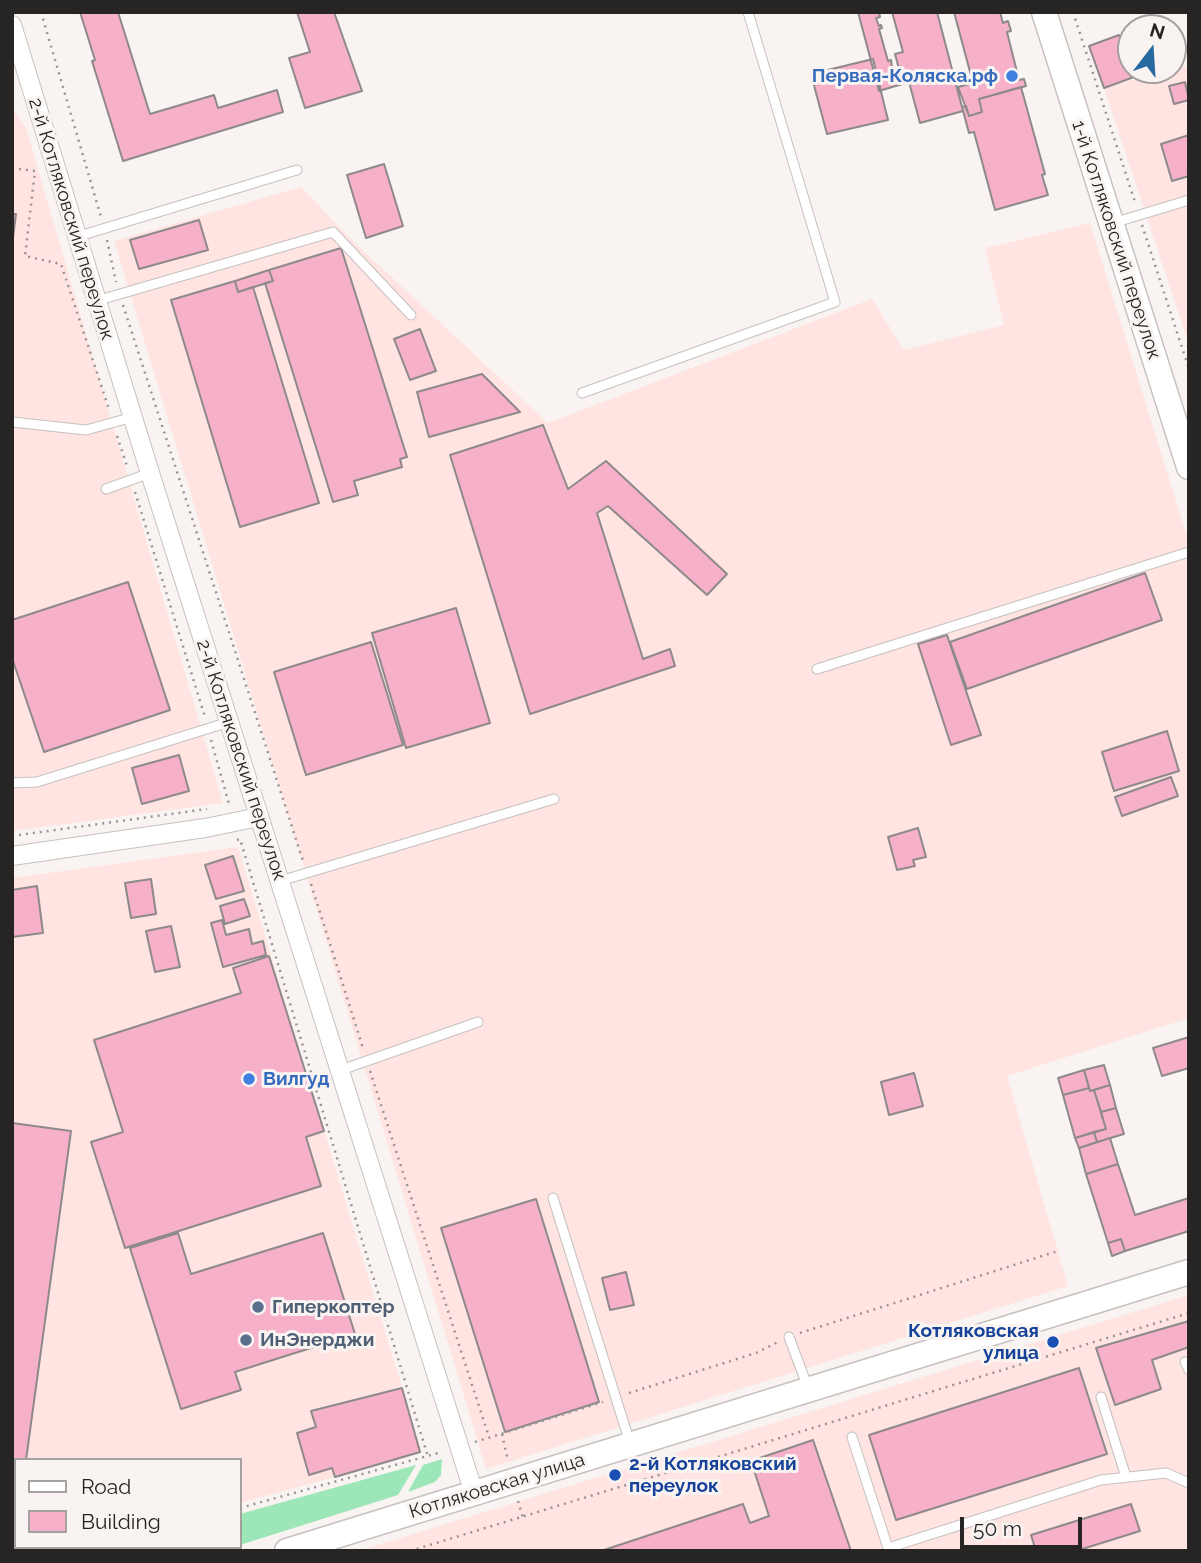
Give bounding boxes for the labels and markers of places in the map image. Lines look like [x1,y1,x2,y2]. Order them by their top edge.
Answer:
place label: Первая-Коляска.рф [812,65,998,87]
marker: Первая-Коляска.рф [1004,68,1020,84]
place label: Вилгуд [263,1068,329,1090]
marker: Вилгуд [241,1071,257,1087]
place label: Гиперкоптер [272,1296,394,1318]
marker: Гиперкоптер [250,1299,266,1315]
place label: Котляковская улица [908,1320,1039,1364]
place label: ИнЭнерджи [260,1329,374,1351]
marker: ИнЭнерджи [238,1332,254,1348]
marker: Котляковская улица [1045,1334,1061,1350]
place label: 2-й Котляковский переулок [629,1453,797,1497]
marker: 2-й Котляковский переулок [607,1467,623,1483]

